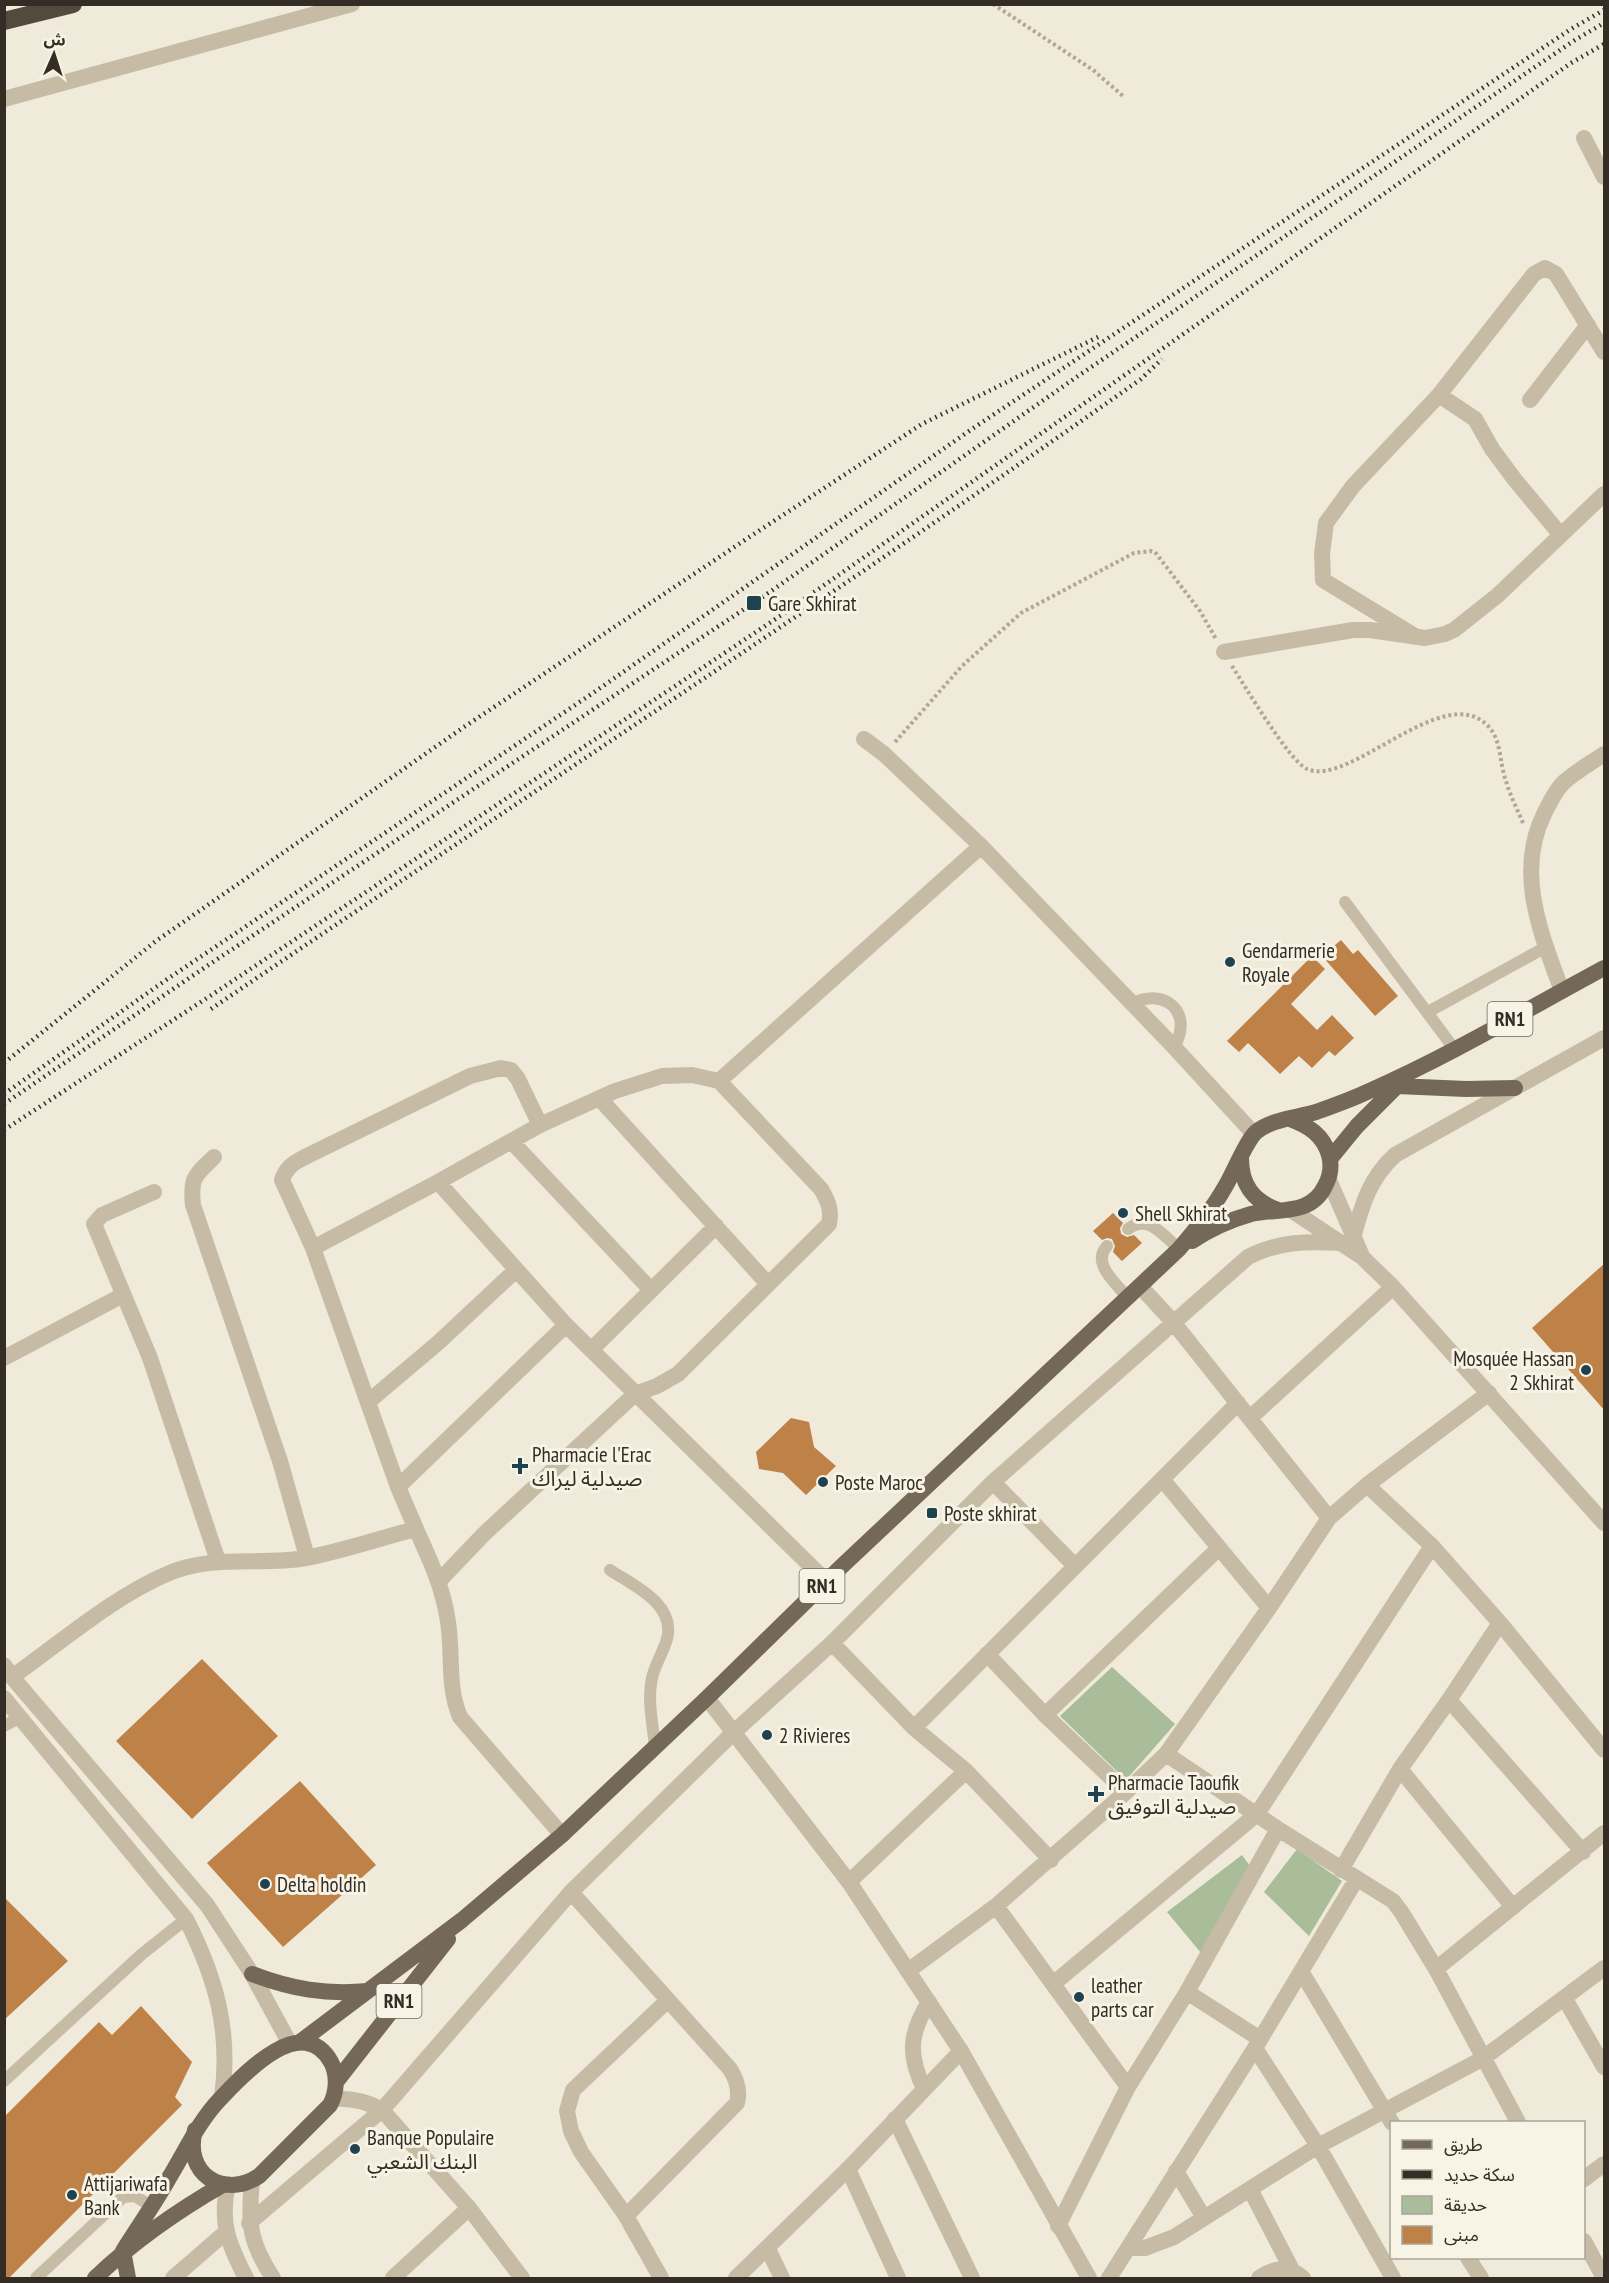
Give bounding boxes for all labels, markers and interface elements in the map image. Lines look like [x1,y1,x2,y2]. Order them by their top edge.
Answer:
north arrow [24,24,84,84]
text: ش [43,28,66,50]
place label: Gare Skhirat [768,590,857,617]
marker: Gare Skhirat [745,594,763,612]
place label: Gendarmerie Royale [1242,937,1335,988]
marker: Gendarmerie Royale [1223,955,1237,969]
road number: RN1 [1488,1002,1532,1036]
place label: Shell Skhirat [1135,1200,1227,1227]
marker: Shell Skhirat [1116,1206,1130,1220]
place label: Mosquée Hassan 2 Skhirat [1453,1345,1574,1396]
marker: Mosquée Hassan 2 Skhirat [1579,1363,1593,1377]
place label: Pharmacie l'Erac صيدلية ليراك [532,1441,652,1492]
marker: Pharmacie l'Erac صيدلية ليراك [513,1459,527,1473]
place label: Poste Maroc [835,1469,923,1496]
marker: Poste Maroc [816,1475,830,1489]
place label: Poste skhirat [944,1500,1037,1527]
marker: Poste skhirat [925,1506,939,1520]
road number: RN1 [800,1569,844,1603]
place label: 2 Rivieres [779,1722,850,1749]
marker: 2 Rivieres [760,1728,774,1742]
place label: Pharmacie Taoufik صيدلية التوفيق [1108,1769,1239,1820]
marker: Pharmacie Taoufik صيدلية التوفيق [1089,1787,1103,1801]
place label: Delta holdin [277,1871,366,1898]
marker: Delta holdin [258,1877,272,1891]
place label: leather parts car [1091,1972,1154,2023]
road number: RN1 [376,1984,422,2018]
marker: leather parts car [1072,1990,1086,2004]
legend [1390,2121,1585,2259]
place label: Banque Populaire البنك الشعبي [367,2124,494,2177]
text: طريق [1444,2133,1483,2156]
marker: Banque Populaire البنك الشعبي [348,2142,362,2156]
text: سكة حديد [1444,2163,1515,2186]
place label: Attijariwafa Bank [84,2170,168,2221]
marker: Attijariwafa Bank [65,2188,79,2202]
text: حديقة [1444,2193,1487,2216]
text: مبنى [1444,2223,1479,2246]

